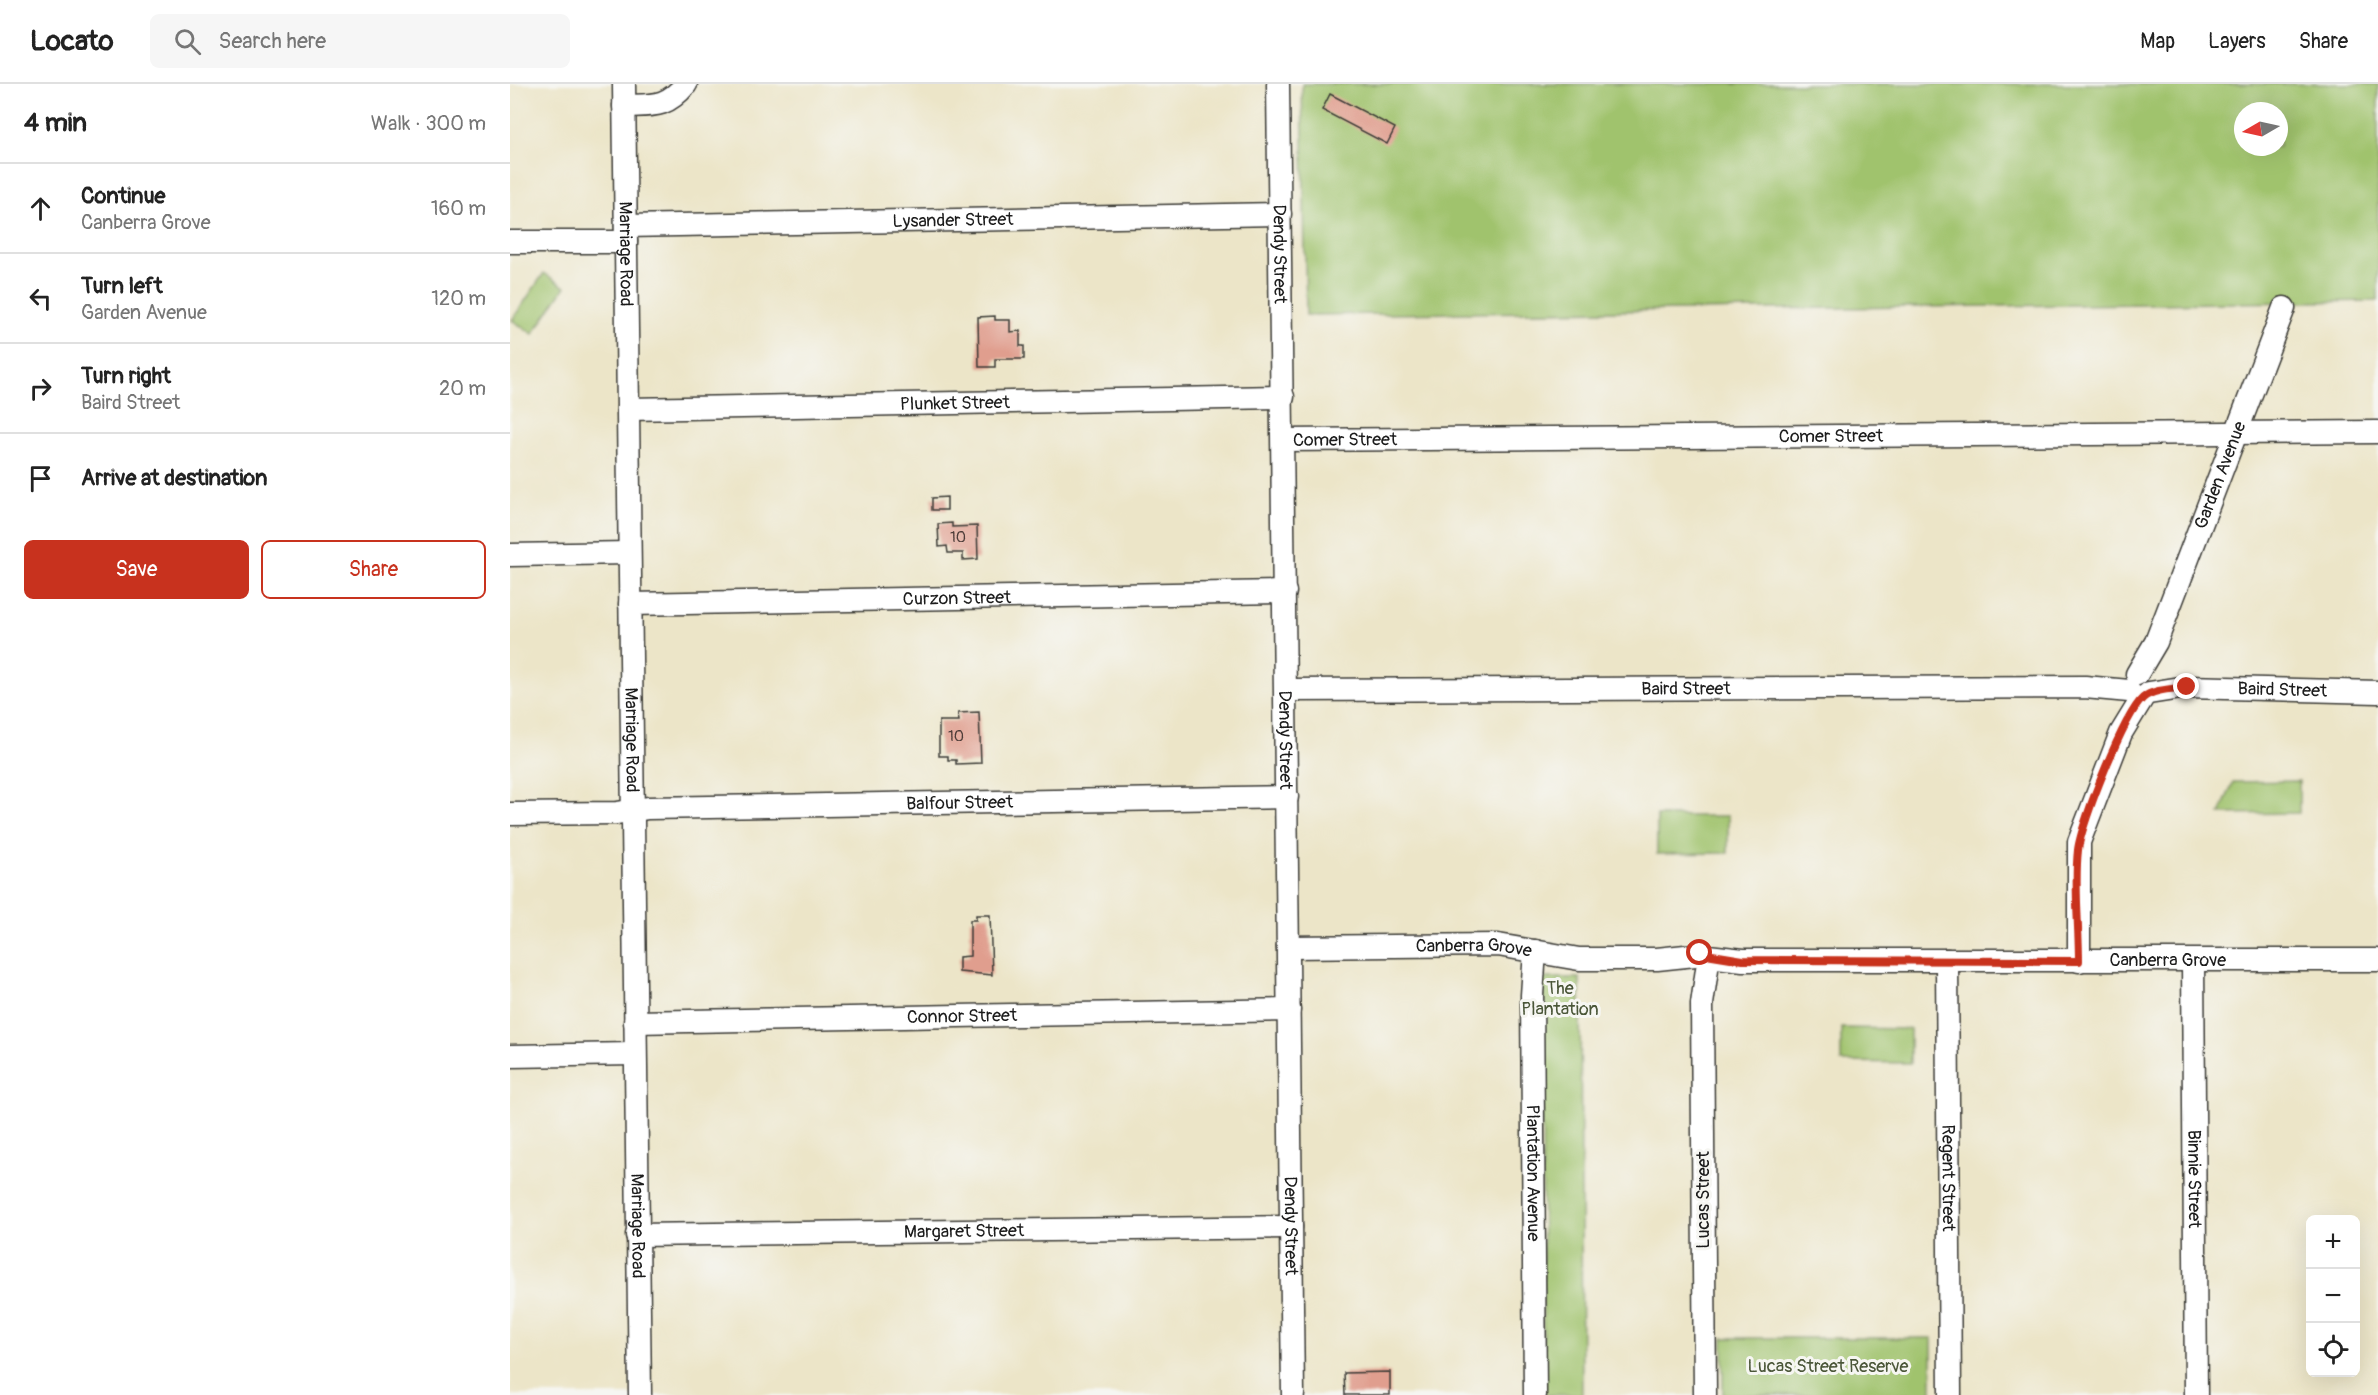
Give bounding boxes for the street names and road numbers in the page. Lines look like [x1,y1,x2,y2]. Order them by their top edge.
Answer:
street label: Marriage Road [614,201,638,307]
street label: Dendy Street [1268,204,1292,304]
street label: Lysander Street [892,207,1014,233]
street label: Plunket Street [900,390,1011,416]
street label: Garden Avenue [2189,418,2251,532]
street label: Comer Street [1779,424,1884,448]
street label: Comer Street [1293,428,1398,451]
street label: Curzon Street [903,586,1012,611]
street label: Baird Street [1641,677,1732,700]
street label: Baird Street [2237,677,2328,702]
street label: Marriage Road [620,687,644,793]
street label: Dendy Street [1273,690,1298,790]
street label: Balfour Street [906,790,1014,815]
street label: Canberra Grove [1416,933,1534,962]
street label: Canberra Grove [2109,949,2226,972]
street label: Connor Street [907,1003,1018,1029]
street label: Plantation Avenue [1521,1104,1545,1241]
street label: Regent Street [1937,1124,1960,1232]
street label: Binnie Street [2183,1130,2206,1229]
street label: Lucas Street [1692,1151,1715,1249]
street label: Marriage Road [626,1173,650,1279]
street label: Dendy Street [1279,1176,1303,1276]
street label: Margaret Street [904,1219,1025,1243]

